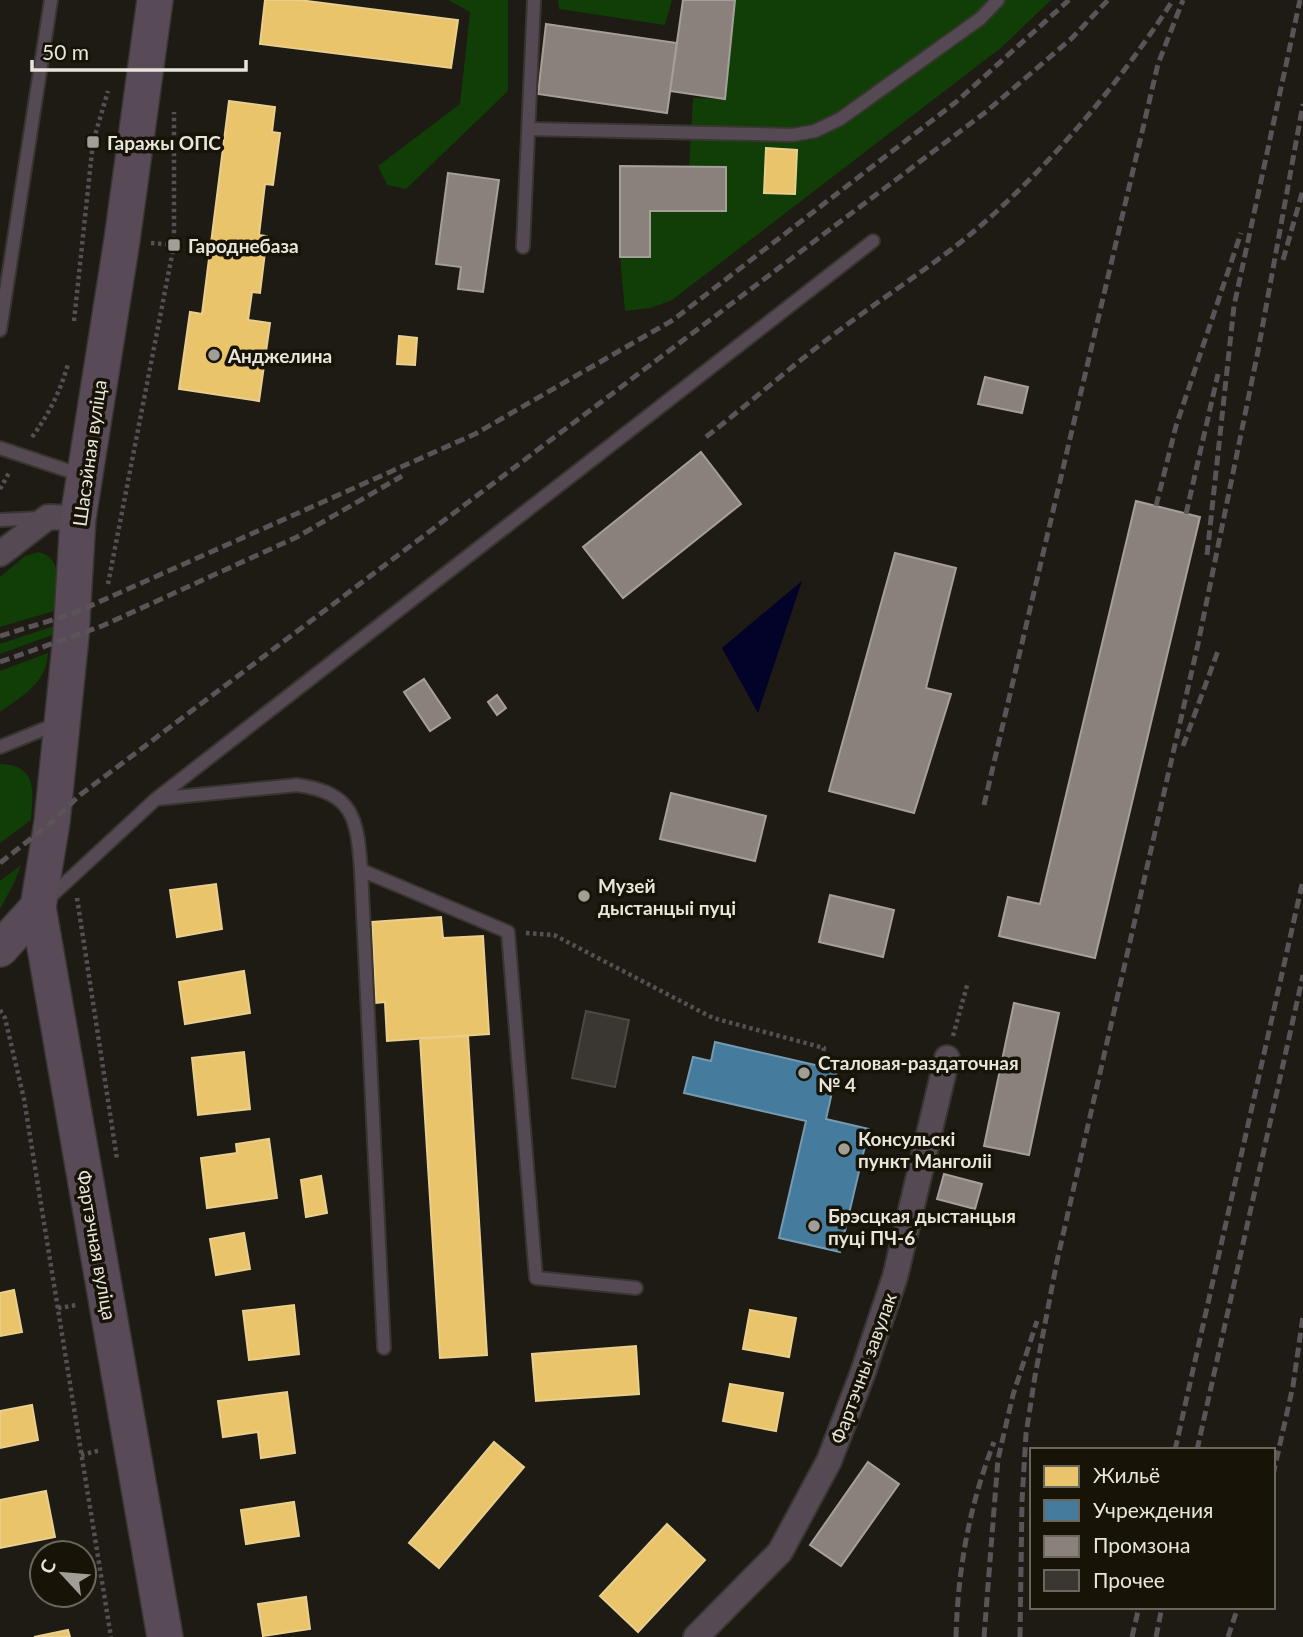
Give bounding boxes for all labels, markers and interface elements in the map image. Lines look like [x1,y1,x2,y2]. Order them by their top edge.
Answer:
scale bar [32,28,245,72]
text: 50 m [42,39,89,64]
place label: Гаражы ОПС [107,131,221,154]
marker: Гаражы ОПС [85,134,101,150]
place label: Гароднебаза [188,234,299,257]
marker: Гароднебаза [166,237,182,253]
place label: Анджелина [227,344,332,367]
marker: Анджелина [206,347,222,363]
street label: Шасэйная вуліца [67,378,111,528]
place label: Музей дыстанцыі пуці [598,874,736,919]
marker: Музей дыстанцыі пуці [576,888,592,904]
place label: Сталовая-раздаточная № 4 [818,1051,1019,1096]
marker: Сталовая-раздаточная № 4 [796,1065,812,1081]
place label: Консульскі пункт Манголіі [858,1127,992,1172]
marker: Консульскі пункт Манголіі [836,1141,852,1157]
street label: Фартэчная вуліца [72,1168,122,1322]
place label: Брэсцкая дыстанцыя пуці ПЧ-6 [828,1204,1016,1249]
marker: Брэсцкая дыстанцыя пуці ПЧ-6 [806,1218,822,1234]
street label: Фартэчны завулак [825,1289,901,1447]
legend [1030,1448,1275,1609]
text: Жильё [1093,1462,1160,1487]
text: Учреждения [1093,1497,1213,1522]
text: Промзона [1093,1532,1190,1557]
north arrow [28,1539,98,1609]
text: С [34,1555,61,1577]
text: Прочее [1093,1567,1165,1592]

